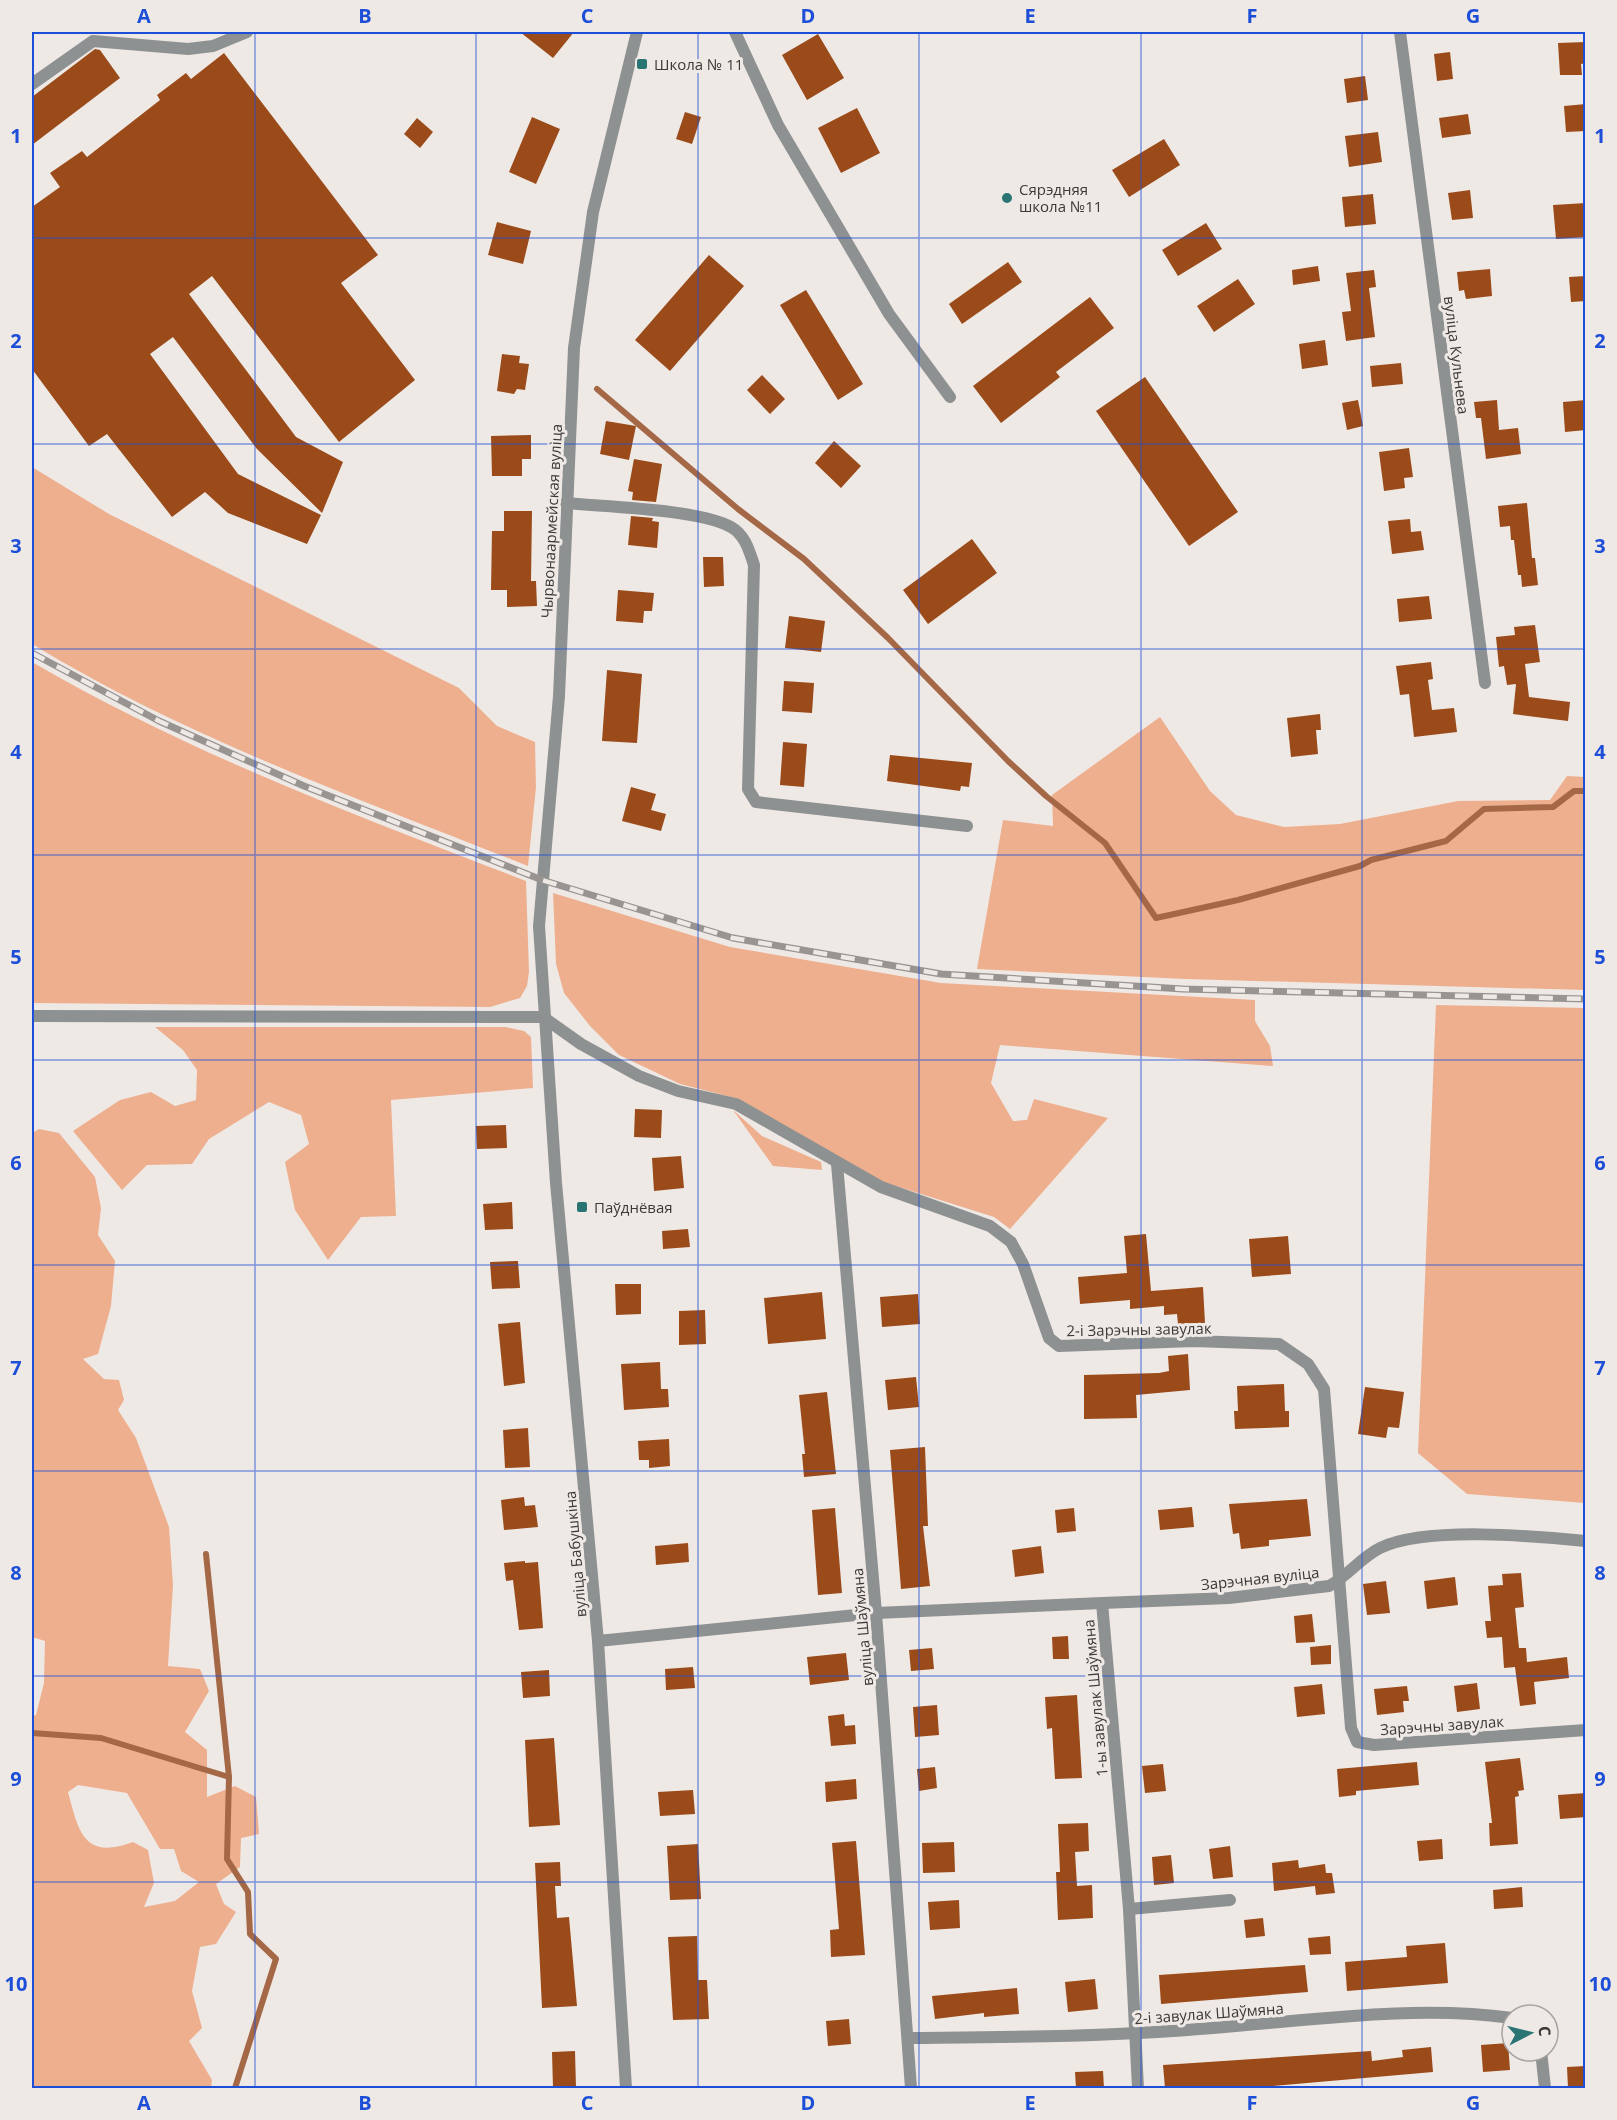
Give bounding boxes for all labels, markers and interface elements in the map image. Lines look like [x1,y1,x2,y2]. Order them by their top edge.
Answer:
text: A [137,2,151,29]
text: B [358,2,372,29]
text: C [581,2,594,29]
text: D [801,2,815,29]
text: E [1024,2,1036,29]
text: F [1247,2,1257,29]
text: G [1466,2,1480,29]
place label: Школа № 11 [654,54,743,74]
marker: Школа № 11 [635,57,649,71]
text: 1 [10,122,22,149]
text: 1 [1594,122,1606,149]
place label: Сярэдняя школа №11 [1019,179,1102,216]
marker: Сярэдняя школа №11 [1000,191,1014,205]
street label: вуліца Кульнева [1440,295,1474,415]
text: 2 [10,327,22,354]
text: 2 [1594,327,1606,354]
street label: Чырвонаармейская вуліца [536,423,566,619]
text: 3 [10,532,22,559]
text: 3 [1594,532,1606,559]
text: 4 [10,738,22,765]
text: 4 [1594,738,1606,765]
text: 5 [10,943,22,970]
text: 5 [1594,943,1606,970]
text: 6 [10,1149,22,1176]
text: 6 [1594,1149,1606,1176]
place label: Паўднёвая [594,1197,673,1217]
marker: Паўднёвая [575,1200,589,1214]
street label: 2-і Зарэчны завулак [1066,1318,1212,1340]
text: 7 [10,1354,22,1381]
text: 7 [1594,1354,1606,1381]
street label: вуліца Бабушкіна [560,1490,590,1618]
text: 8 [10,1559,22,1586]
text: 8 [1594,1559,1606,1586]
street label: Зарэчная вуліца [1200,1562,1320,1594]
street label: вуліца Шаўмяна [847,1567,877,1687]
street label: 1-ы завулак Шаўмяна [1078,1619,1112,1777]
street label: Зарэчны завулак [1379,1711,1505,1739]
text: 9 [10,1765,22,1792]
text: 9 [1594,1765,1606,1792]
text: 10 [5,1970,27,1997]
text: 10 [1589,1970,1611,1997]
street label: 2-і завулак Шаўмяна [1134,1998,1284,2028]
north arrow [1500,2003,1560,2063]
text: С [1533,2025,1556,2038]
text: A [137,2089,151,2116]
text: B [358,2089,372,2116]
text: C [581,2089,594,2116]
text: D [801,2089,815,2116]
text: E [1024,2089,1036,2116]
text: F [1247,2089,1257,2116]
text: G [1466,2089,1480,2116]

